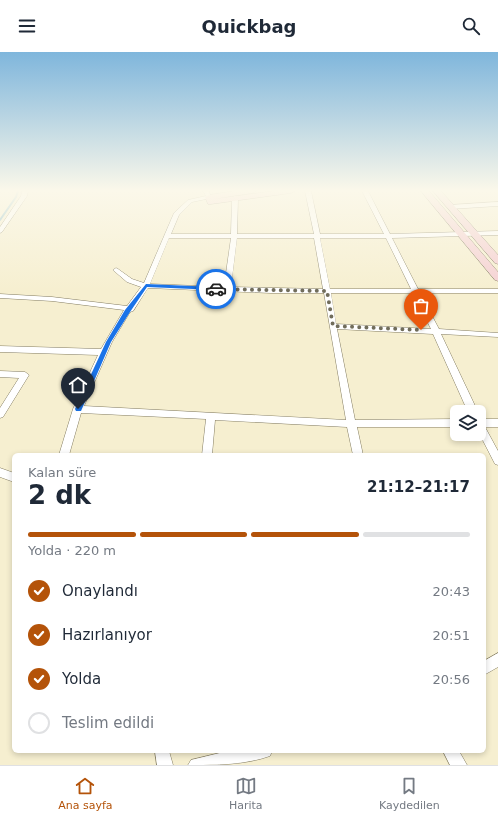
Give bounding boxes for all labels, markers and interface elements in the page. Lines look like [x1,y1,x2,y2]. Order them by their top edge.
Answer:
icon: menu [16,15,38,37]
icon: search [460,15,482,37]
text: Quickbag [202,16,296,37]
courier [196,269,236,309]
icon: car [205,278,227,300]
pin [404,289,438,330]
icon: bag [410,295,432,317]
pin [61,368,95,409]
icon: home [67,374,89,396]
map controls [450,405,486,441]
button: layers [450,405,486,441]
text: Kalan süre [28,465,96,480]
text: 21:12–21:17 [367,478,470,496]
text: 2 dk [28,480,91,510]
text: Yolda · 220 m [28,543,116,558]
icon: check [28,580,50,602]
text: Onaylandı [62,582,138,600]
text: 20:43 [433,584,470,599]
icon: check [28,624,50,646]
text: Hazırlanıyor [62,626,152,644]
text: 20:51 [433,628,470,643]
icon: check [28,668,50,690]
text: Yolda [62,670,101,688]
text: 20:56 [433,672,470,687]
text: Teslim edildi [62,714,154,732]
tab: Ana sayfa [58,775,113,812]
tab: Harita [229,775,263,812]
tab: Kaydedilen [379,775,440,812]

